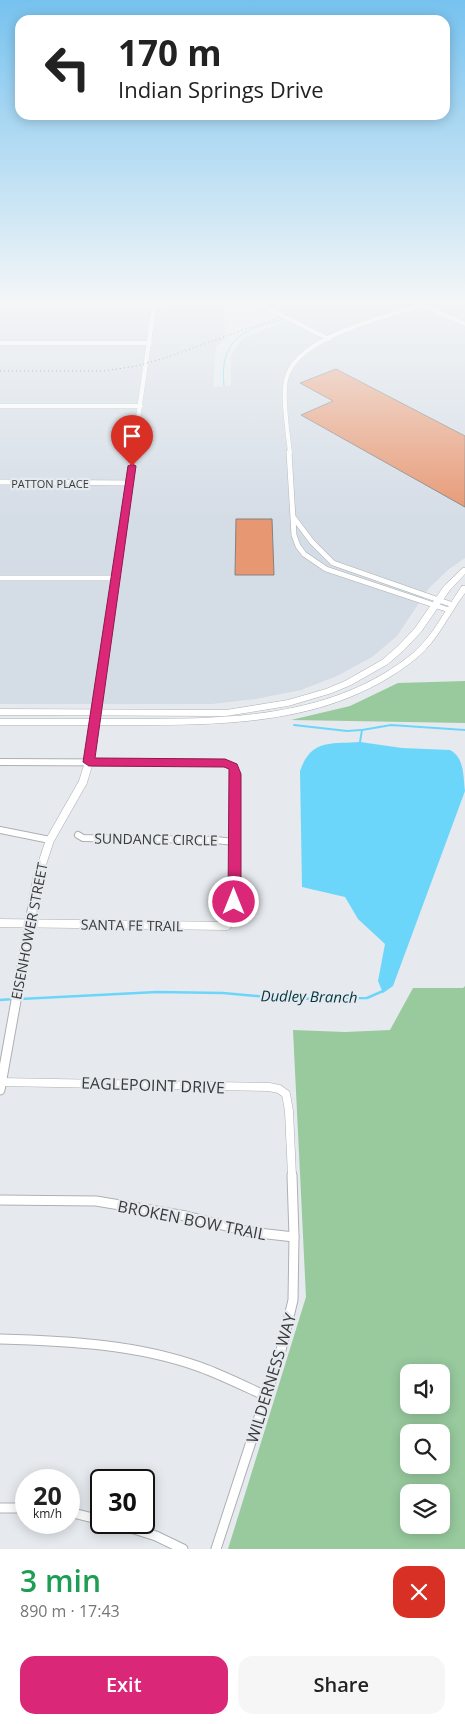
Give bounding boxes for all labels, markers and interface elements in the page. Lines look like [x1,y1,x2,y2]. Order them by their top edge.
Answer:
text: 170 m [118,29,222,76]
icon: left [35,35,100,100]
text: Indian Springs Drive [118,74,324,104]
pin [111,415,153,466]
icon: arrive [118,422,146,450]
street label: PATTON PLACE [11,476,89,491]
street label: SUNDANCE CIRCLE [94,828,218,850]
street label: EISENHOWER STREET [6,861,52,1001]
position arrow [207,875,259,927]
street label: SANTA FE TRAIL [81,915,183,935]
water label: Dudley Branch [260,985,358,1007]
street label: EAGLEPOINT DRIVE [81,1071,225,1099]
street label: BROKEN BOW TRAIL [116,1195,268,1245]
street label: WILDERNESS WAY [241,1310,301,1446]
map controls [400,1364,450,1534]
button: sound [400,1364,450,1414]
button: search [400,1424,450,1474]
speed limit sign: 30 [90,1469,155,1534]
text: 20 [33,1478,62,1512]
button: layers [400,1484,450,1534]
text: km/h [33,1505,62,1522]
text: 3 min [20,1560,101,1601]
button: close [393,1566,445,1618]
text: 890 m · 17:43 [20,1600,120,1622]
button: Exit [20,1656,228,1714]
button: Share [238,1656,445,1714]

